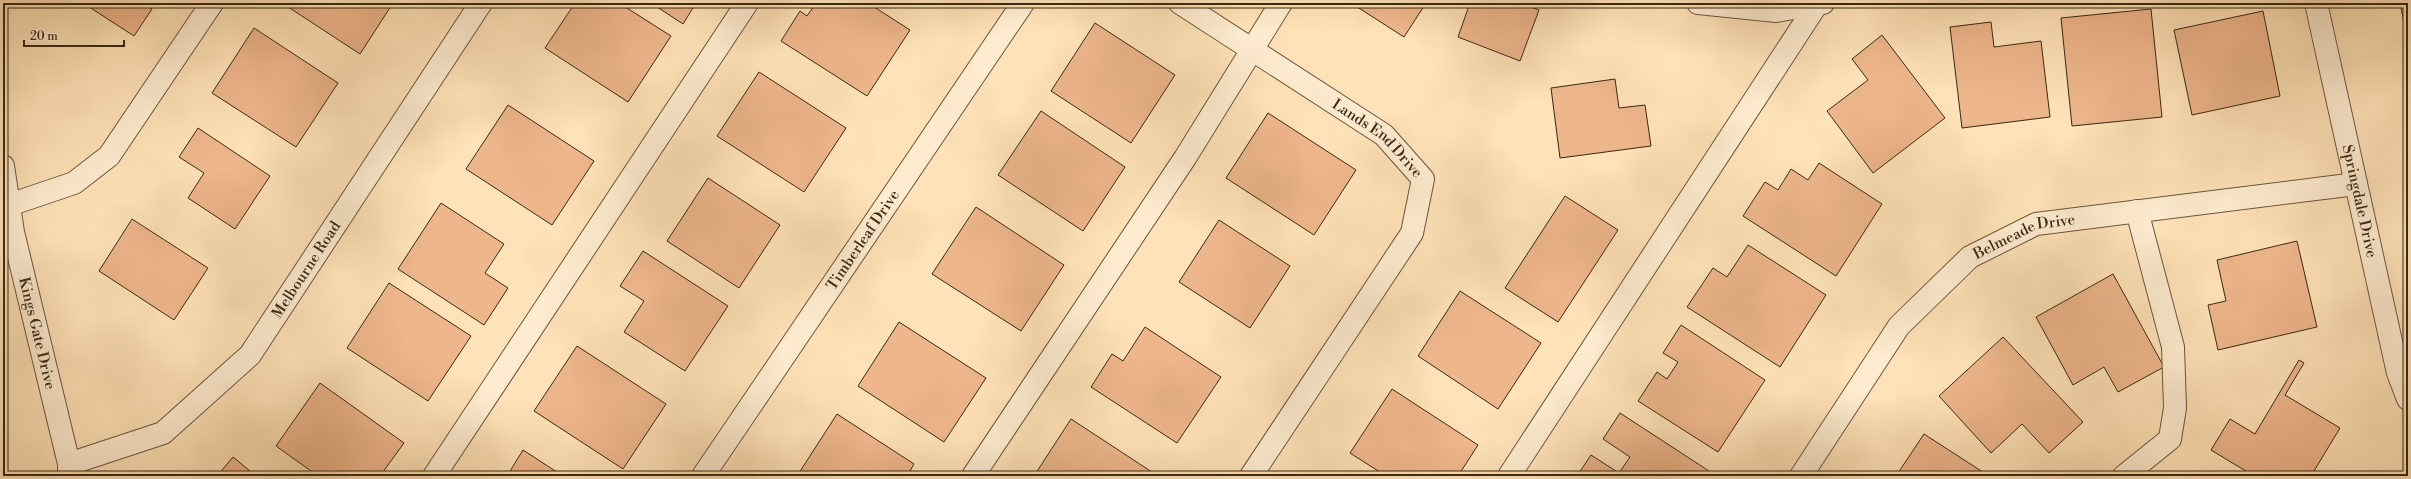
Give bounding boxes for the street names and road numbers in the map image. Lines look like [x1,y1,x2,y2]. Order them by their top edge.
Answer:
street label: Lands End Drive [1328,95,1427,182]
street label: Springdale Drive [2338,143,2381,260]
street label: Timberleaf Drive [822,186,904,294]
street label: Belmeade Drive [1969,210,2076,264]
street label: Melbourne Road [268,217,345,322]
street label: Kings Gate Drive [14,275,60,392]

